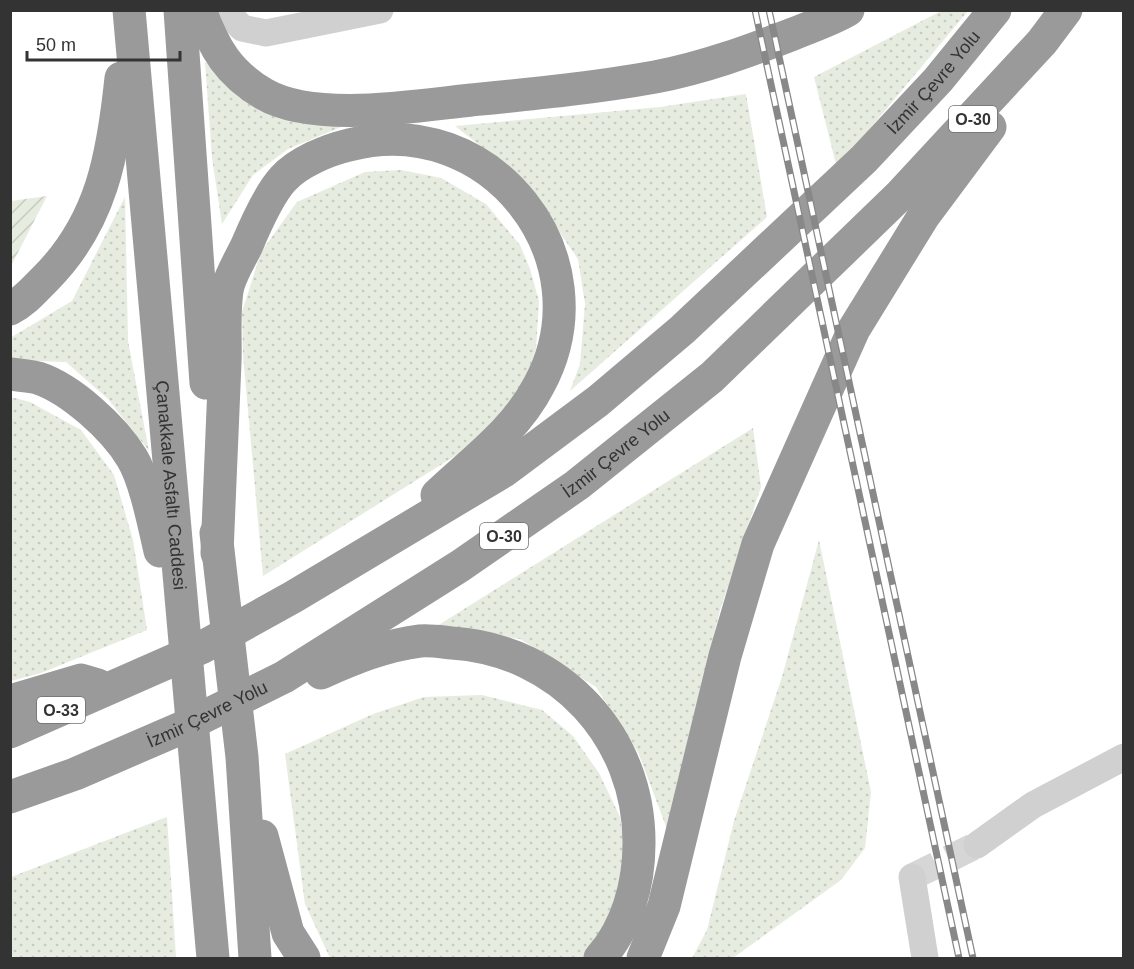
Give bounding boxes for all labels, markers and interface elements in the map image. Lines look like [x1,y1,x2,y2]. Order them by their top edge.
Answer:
scale bar [27,24,180,62]
street label: İzmir Çevre Yolu [883,27,984,138]
text: 50 m [36,35,76,55]
road number: O-30 [949,106,997,132]
street label: Çanakkale Asfaltı Caddesi [152,380,190,591]
street label: İzmir Çevre Yolu [559,405,674,502]
road number: O-30 [480,523,528,549]
street label: İzmir Çevre Yolu [144,677,271,752]
road number: O-33 [37,697,85,723]

